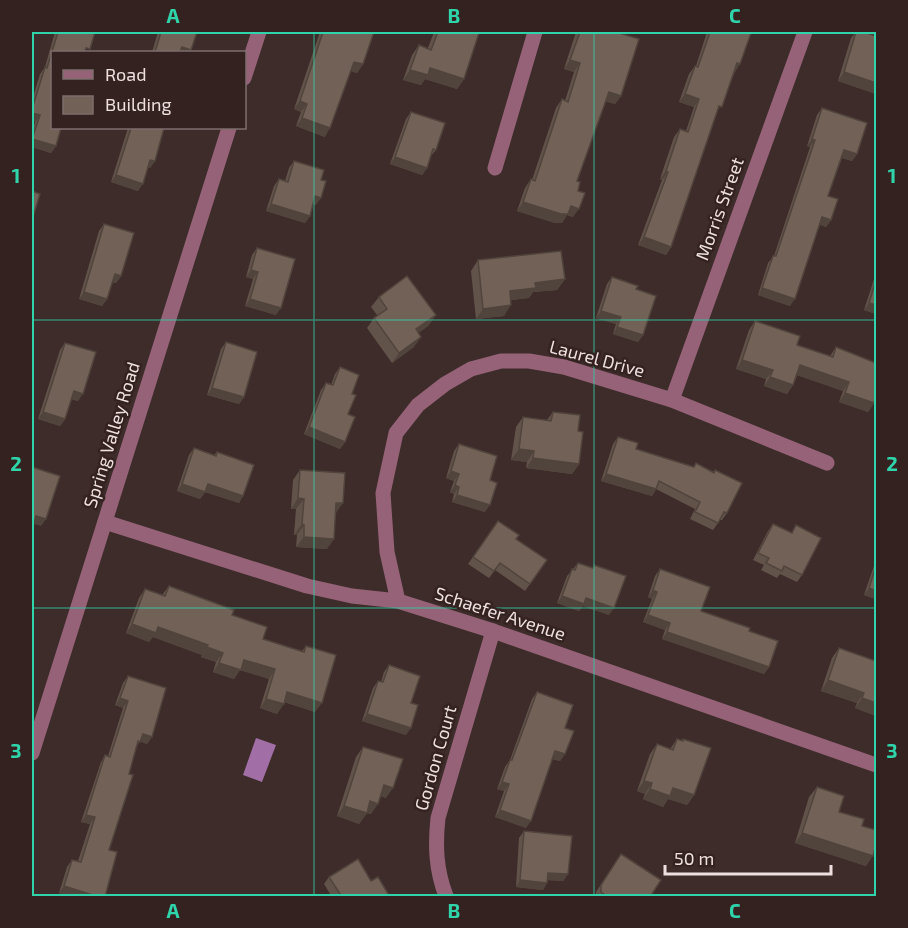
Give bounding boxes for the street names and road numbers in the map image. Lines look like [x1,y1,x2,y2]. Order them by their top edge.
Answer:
street label: Morris Street [690,154,748,263]
street label: Laurel Drive [547,335,647,381]
street label: Spring Valley Road [78,359,144,510]
street label: Schaefer Avenue [432,582,568,645]
street label: Gordon Court [410,702,461,813]

